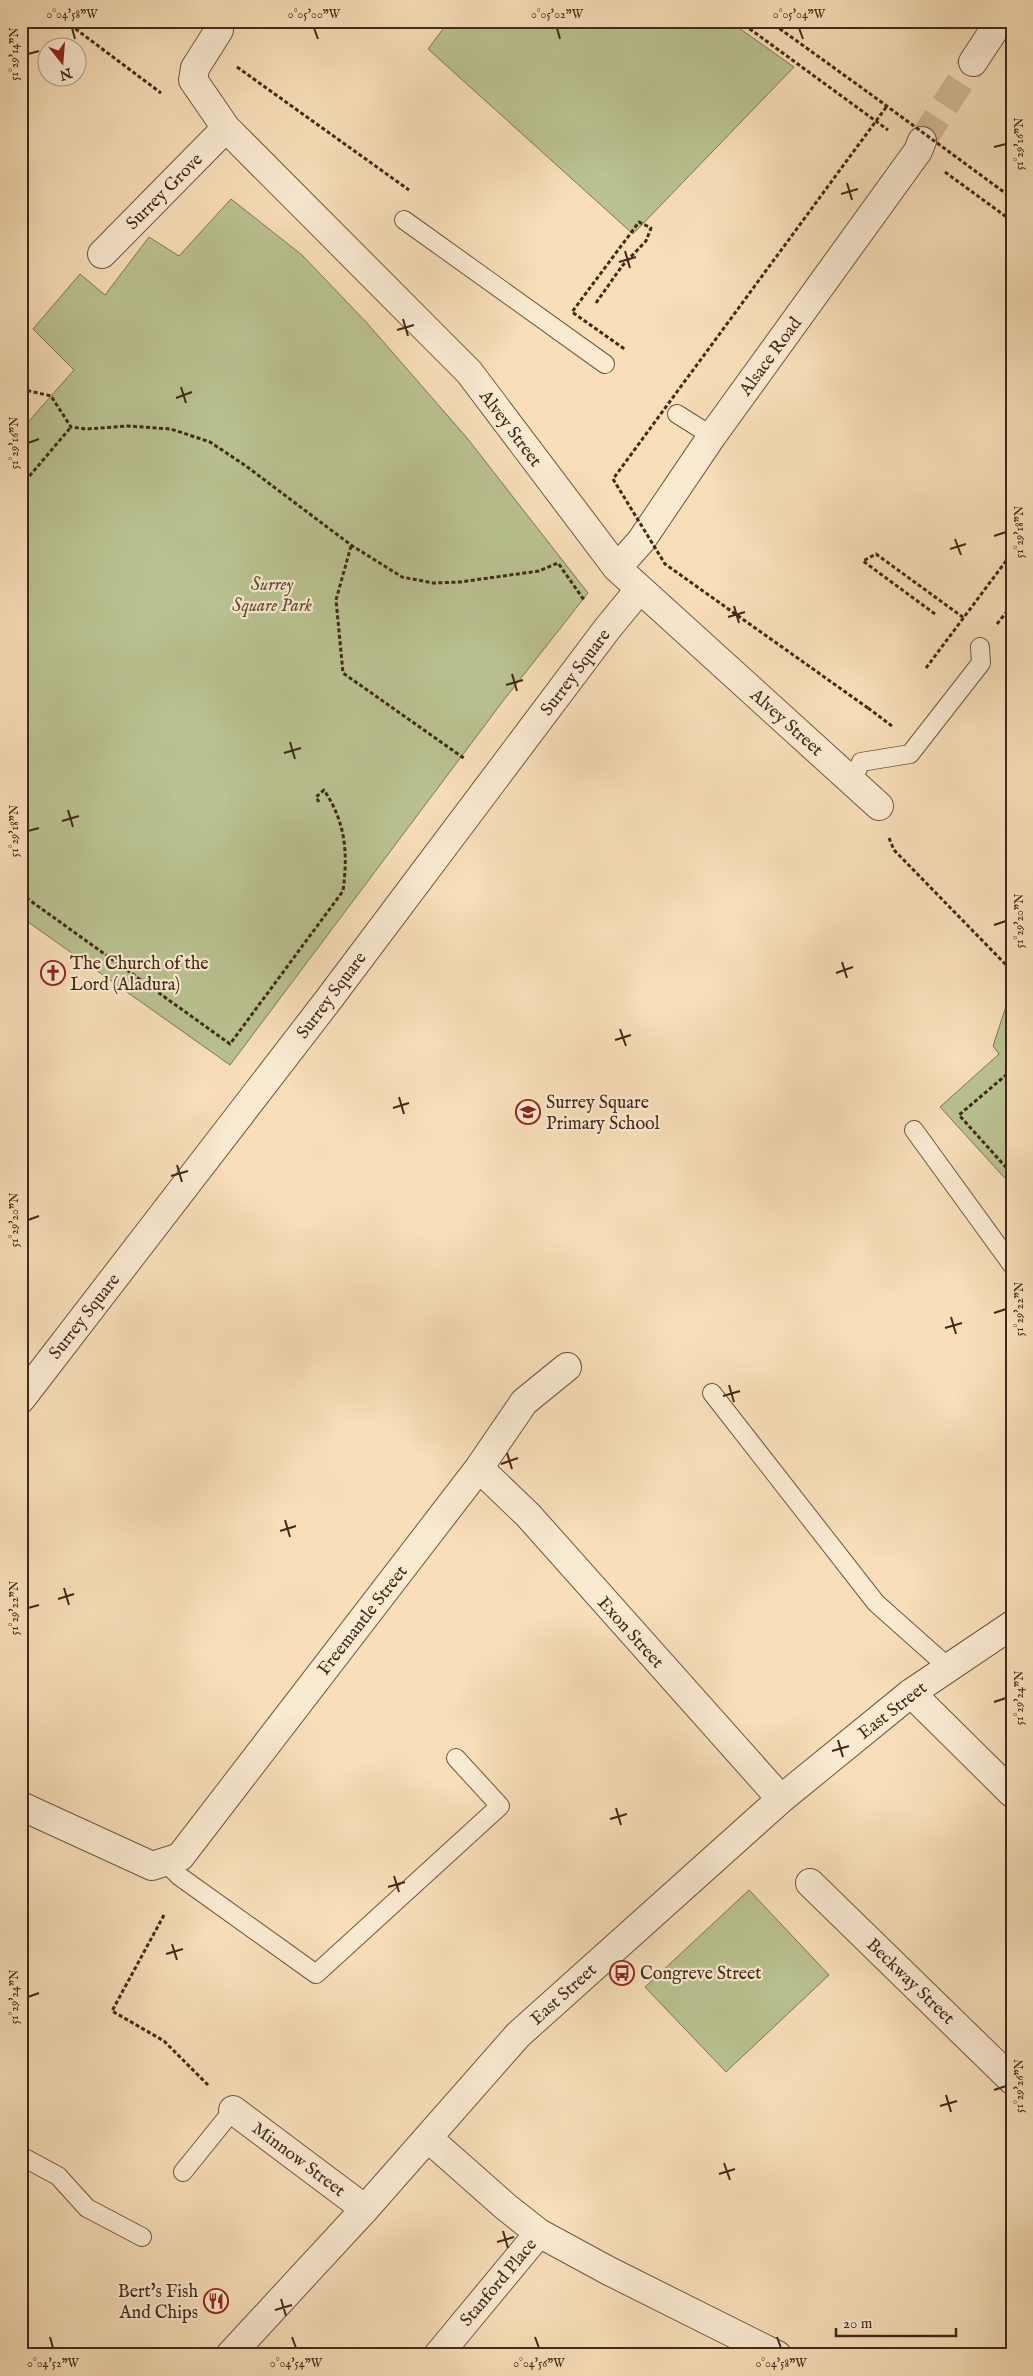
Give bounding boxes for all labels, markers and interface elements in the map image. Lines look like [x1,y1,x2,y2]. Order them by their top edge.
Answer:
text: 0°04'58"W [46,7,98,22]
text: 0°05'00"W [288,7,341,22]
text: 0°05'02"W [531,7,584,22]
text: 0°05'04"W [773,7,826,22]
text: 51°29'14"N [7,27,22,81]
north arrow [38,38,88,88]
text: N [57,63,75,84]
text: 51°29'16"N [1012,117,1027,170]
street label: Surrey Grove [122,149,208,235]
street label: Alsace Road [734,313,808,402]
street label: Alvey Street [473,385,546,472]
text: 51°29'16"N [7,416,22,469]
text: 51°29'18"N [1012,505,1027,558]
park label: Surrey Square Park [232,574,312,618]
street label: Surrey Square [536,625,616,721]
street label: Alvey Street [744,684,827,762]
text: 51°29'18"N [7,804,22,857]
text: 51°29'20"N [1012,893,1027,948]
street label: Surrey Square [292,948,372,1044]
place label: The Church of the Lord (Aladura) [70,953,208,997]
church icon: The Church of the Lord (Aladura) [40,960,66,986]
place label: Surrey Square Primary School [546,1092,660,1136]
school or university icon: Surrey Square Primary School [515,1099,541,1125]
text: 51°29'20"N [7,1192,22,1247]
street label: Surrey Square [44,1269,126,1365]
text: 51°29'22"N [1012,1281,1027,1336]
street label: Freemantle Street [313,1561,413,1681]
text: 51°29'22"N [7,1580,22,1635]
street label: Exon Street [592,1592,668,1674]
text: 51°29'24"N [1012,1670,1027,1725]
street label: East Street [854,1677,932,1745]
street label: Beckway Street [861,1934,959,2030]
street label: East Street [526,1959,602,2031]
bus stop icon: Congreve Street [609,1960,635,1986]
place label: Congreve Street [640,1963,762,1986]
text: 51°29'24"N [7,1969,22,2024]
text: 51°29'26"N [1012,2058,1027,2113]
street label: Minnow Street [247,2118,349,2203]
street label: Stanford Place [456,2234,543,2332]
place label: Bert's Fish And Chips [118,2281,198,2325]
restaurant icon: Bert's Fish And Chips [203,2288,229,2314]
scale bar [836,2306,956,2338]
text: 20 m [843,2314,873,2333]
text: 0°04'52"W [27,2356,80,2371]
text: 0°04'54"W [270,2356,323,2371]
text: 0°04'56"W [513,2356,565,2371]
text: 0°04'58"W [755,2356,807,2371]

